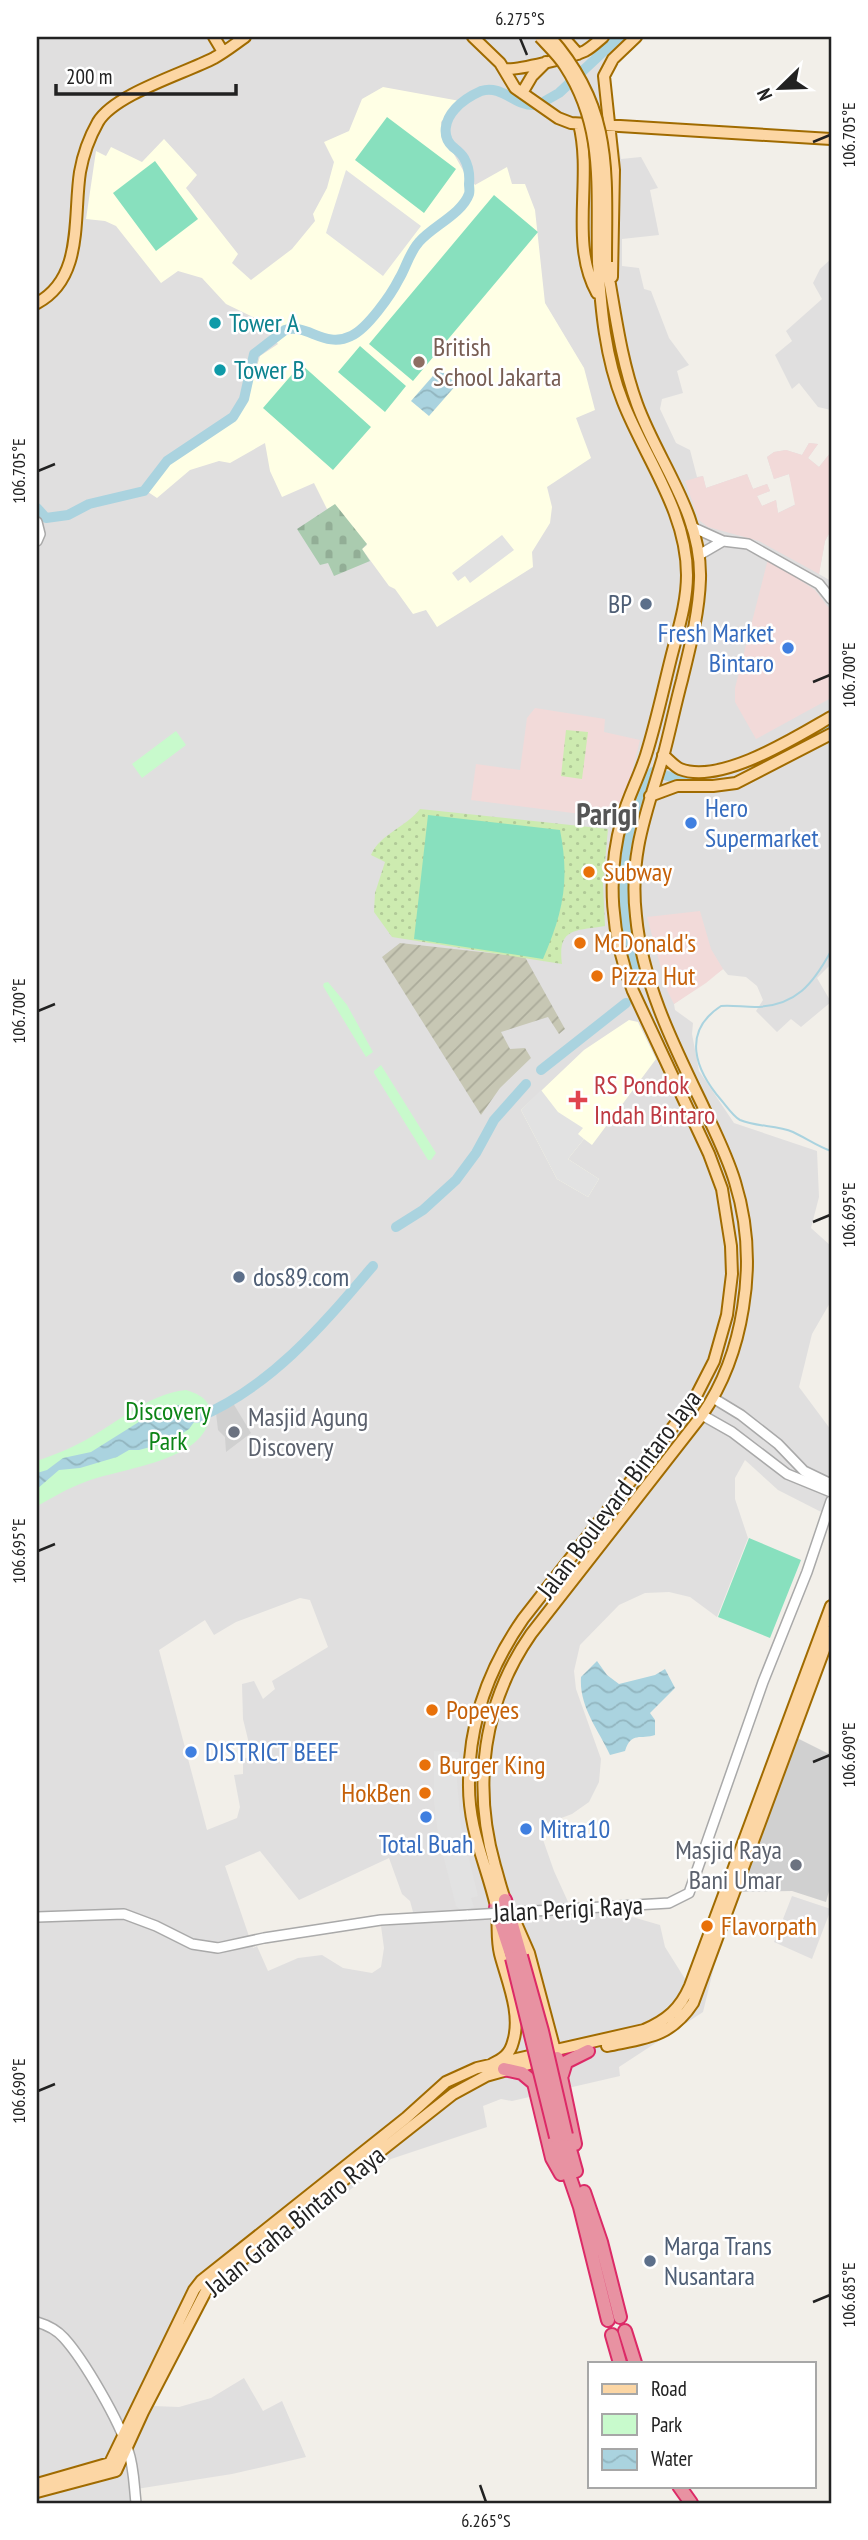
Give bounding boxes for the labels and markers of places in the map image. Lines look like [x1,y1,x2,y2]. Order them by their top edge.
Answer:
place label: Tower A [229,306,300,339]
marker: Tower A [207,315,223,331]
place label: British School Jakarta [433,330,561,393]
place label: Tower B [234,353,305,386]
marker: British School Jakarta [411,354,427,370]
marker: Tower B [212,362,228,378]
place label: BP [608,587,632,620]
marker: BP [638,596,654,612]
place label: Fresh Market Bintaro [658,616,774,679]
marker: Fresh Market Bintaro [780,640,796,656]
place label: Hero Supermarket [705,791,819,854]
marker: Hero Supermarket [683,815,699,831]
place label: Subway [603,855,672,888]
marker: Subway [581,864,597,880]
place label: McDonald's [594,926,696,959]
marker: McDonald's [572,935,588,951]
place label: Pizza Hut [611,959,695,992]
marker: Pizza Hut [589,968,605,984]
place label: RS Pondok Indah Bintaro [594,1068,715,1131]
marker: RS Pondok Indah Bintaro [568,1090,588,1110]
place label: dos89.com [253,1260,349,1293]
marker: dos89.com [231,1269,247,1285]
place label: Masjid Agung Discovery [248,1400,368,1463]
marker: Masjid Agung Discovery [226,1424,242,1440]
place label: Popeyes [446,1693,519,1726]
marker: Popeyes [424,1702,440,1718]
place label: DISTRICT BEEF [205,1735,339,1768]
marker: DISTRICT BEEF [183,1744,199,1760]
place label: Burger King [439,1748,545,1781]
marker: Burger King [417,1757,433,1773]
place label: HokBen [341,1776,411,1809]
marker: HokBen [417,1785,433,1801]
marker: Total Buah [418,1809,434,1825]
place label: Mitra10 [540,1812,610,1845]
marker: Mitra10 [518,1821,534,1837]
place label: Total Buah [379,1827,473,1860]
place label: Masjid Raya Bani Umar [675,1833,782,1896]
marker: Masjid Raya Bani Umar [788,1857,804,1873]
place label: Flavorpath [721,1909,817,1942]
marker: Flavorpath [699,1918,715,1934]
place label: Marga Trans Nusantara [664,2229,772,2292]
marker: Marga Trans Nusantara [642,2253,658,2269]

